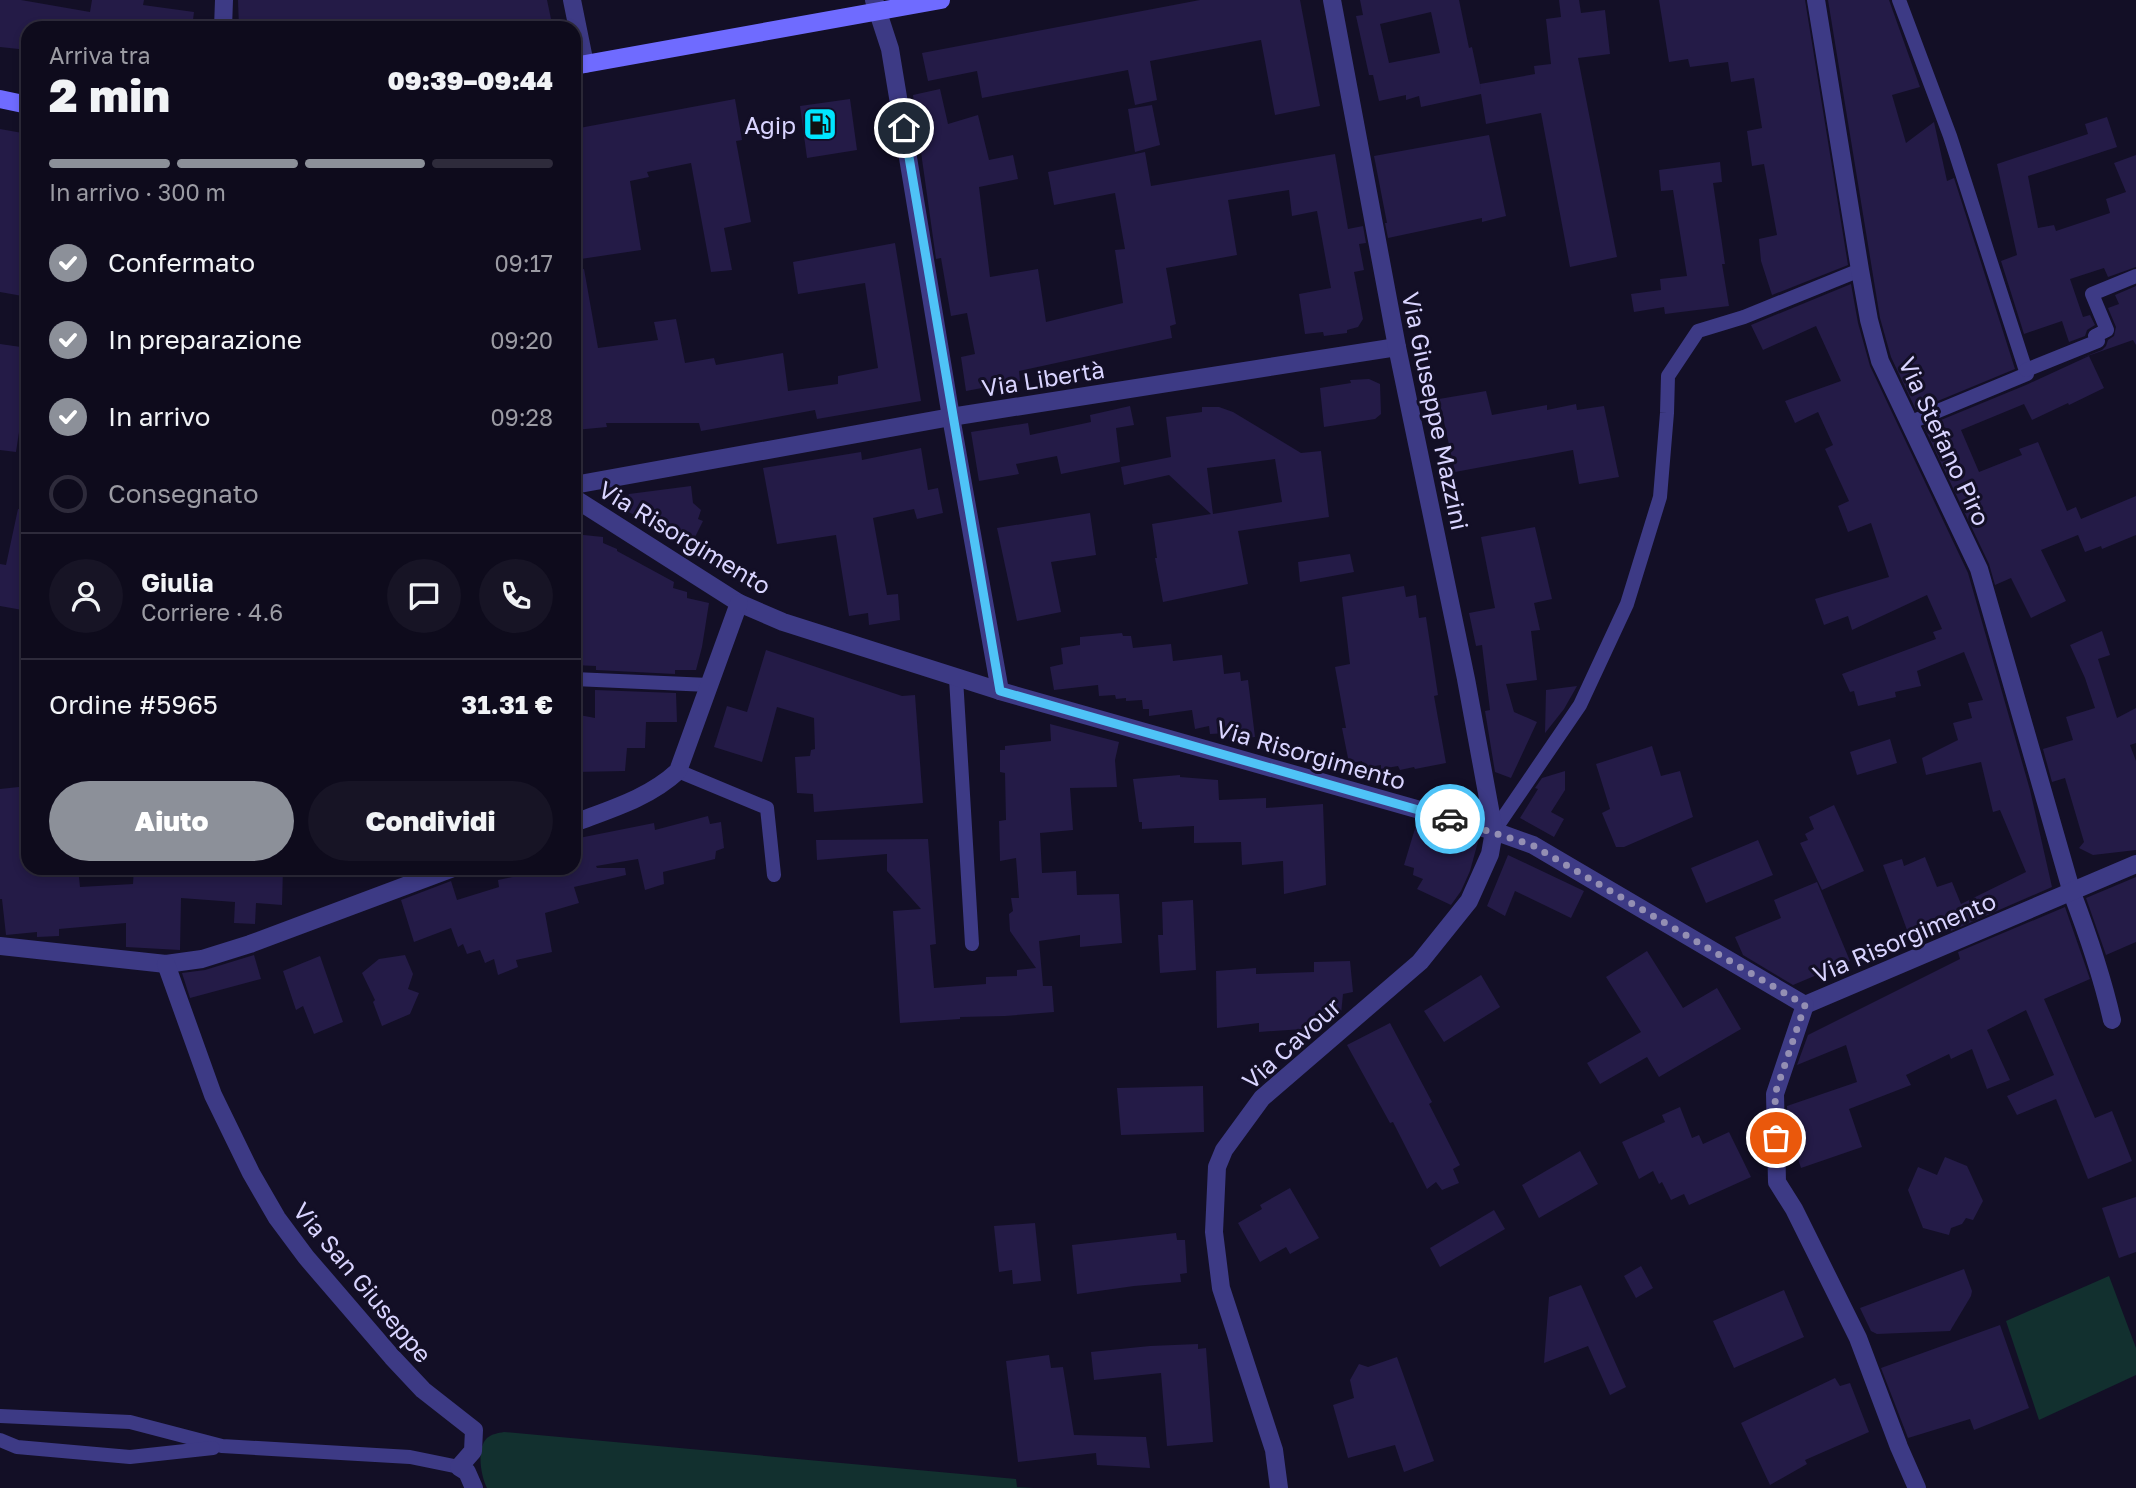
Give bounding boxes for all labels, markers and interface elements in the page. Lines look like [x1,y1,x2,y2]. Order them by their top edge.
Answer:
text: Arriva tra [49,41,150,69]
text: 09:39–09:44 [388,65,553,96]
text: 2 min [49,67,170,122]
pin [874,98,934,158]
fuel station icon: Agip [801,105,839,143]
icon: home [885,109,923,147]
place label: Agip [744,110,796,139]
text: In arrivo · 300 m [49,178,226,206]
icon: check [49,244,87,282]
text: Confermato [108,247,255,278]
text: 09:17 [495,249,553,277]
street label: Via Giuseppe Mazzini [1397,289,1475,533]
icon: check [49,321,87,359]
text: In preparazione [108,324,302,355]
text: 09:20 [490,326,553,354]
street label: Via Stefano Piro [1893,352,1997,530]
street label: Via Libertà [980,354,1106,402]
icon: check [49,398,87,436]
text: In arrivo [108,401,210,432]
text: 09:28 [491,403,553,431]
street label: Via Risorgimento [594,474,776,600]
text: Consegnato [108,478,259,509]
button: person [49,559,123,633]
button: chat [387,559,461,633]
button: phone [479,559,553,633]
text: Giulia [141,567,214,598]
text: Corriere · 4.6 [141,598,283,626]
text: Ordine #5965 [49,689,218,720]
text: 31.31 € [461,689,553,720]
street label: Via Risorgimento [1213,713,1409,795]
button: Aiuto [49,781,294,861]
button: Condividi [308,781,553,861]
courier [1415,784,1485,854]
icon: car [1431,800,1469,838]
street label: Via Risorgimento [1808,885,2000,989]
street label: Via Cavour [1236,991,1346,1095]
pin [1746,1108,1806,1168]
icon: bag [1757,1119,1795,1157]
street label: Via San Giuseppe [288,1196,438,1368]

